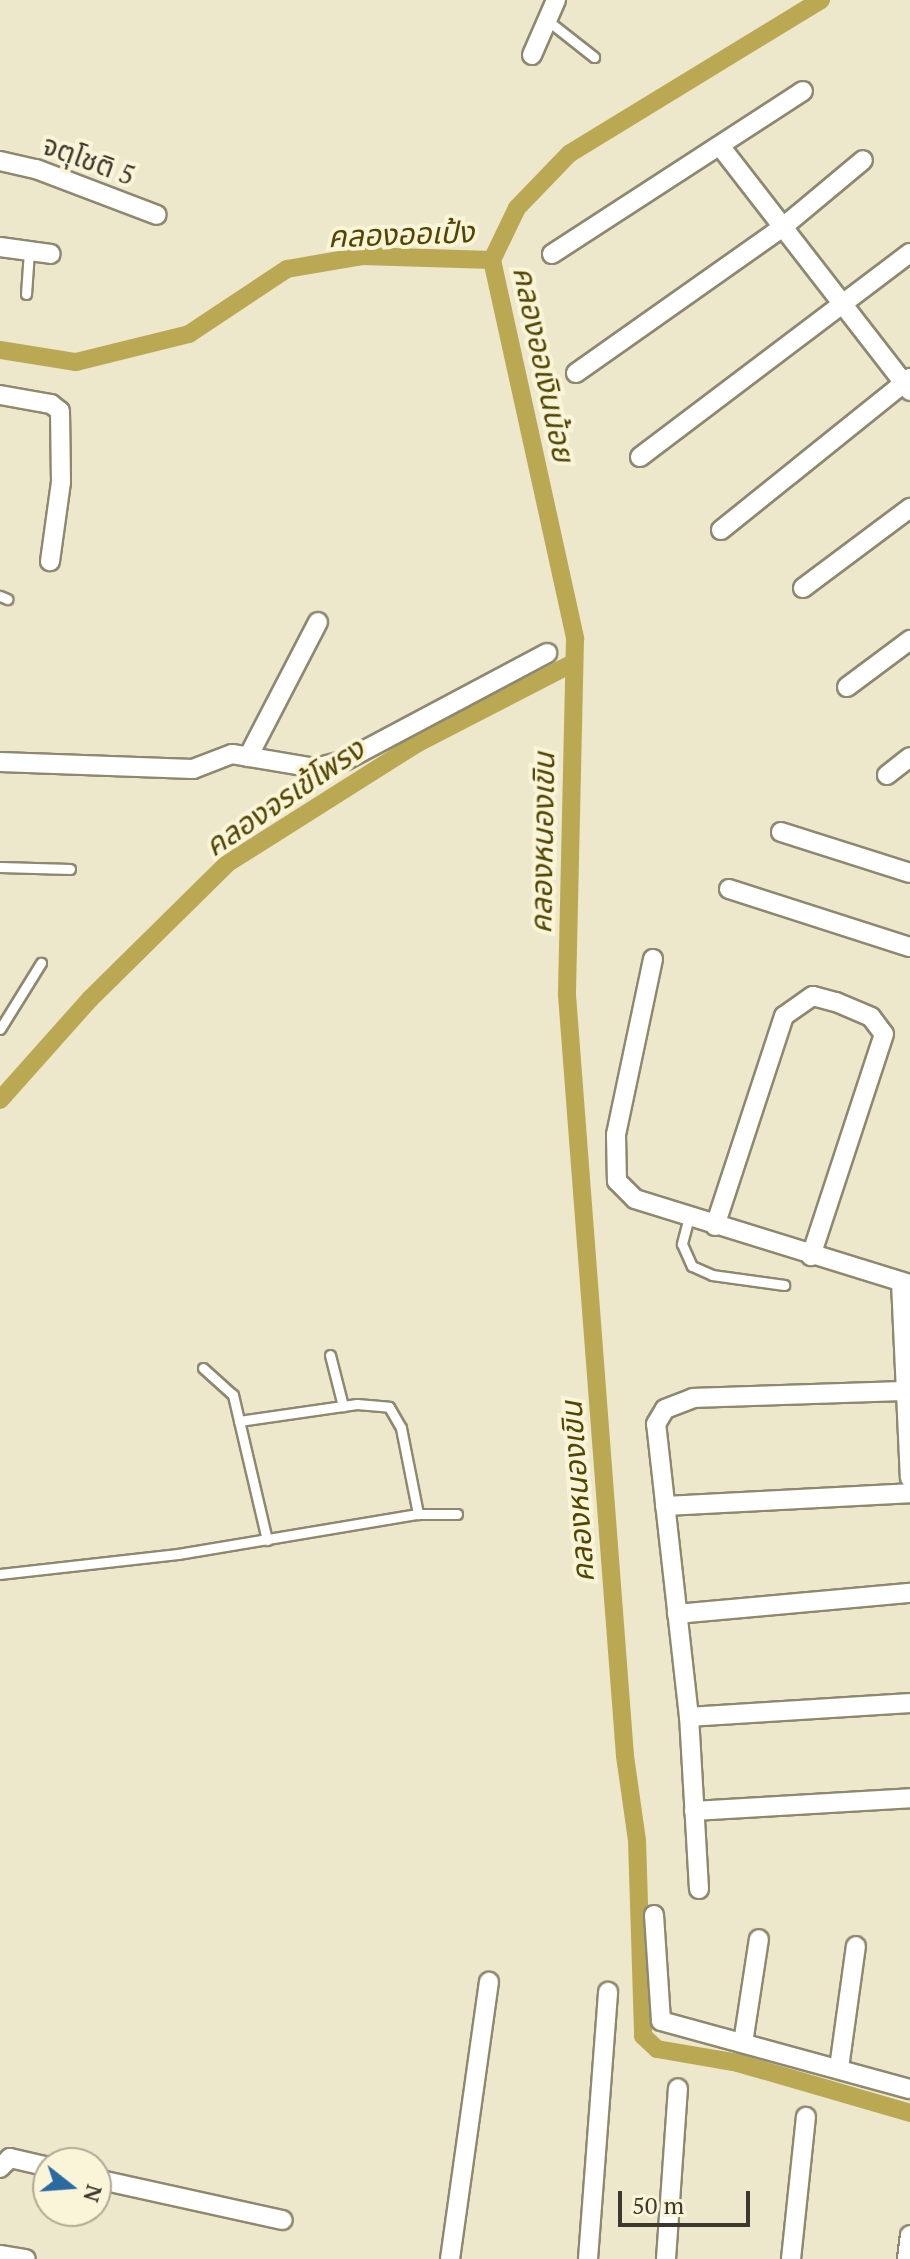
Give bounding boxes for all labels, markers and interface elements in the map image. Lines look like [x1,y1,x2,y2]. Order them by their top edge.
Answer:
street label: จตุโชติ 5 [38,128,140,192]
water label: คลองออเป้ง [327,213,475,255]
water label: คลองออเงินน้อย [506,263,582,465]
water label: คลองจรเข้โพรง [197,730,371,864]
water label: คลองหนองเขิน [522,752,562,934]
water label: คลองหนองเขิน [553,1400,601,1584]
north arrow [32,2147,112,2227]
scale bar [622,2175,754,2225]
text: N [77,2181,110,2206]
text: 50 m [632,2189,684,2221]

